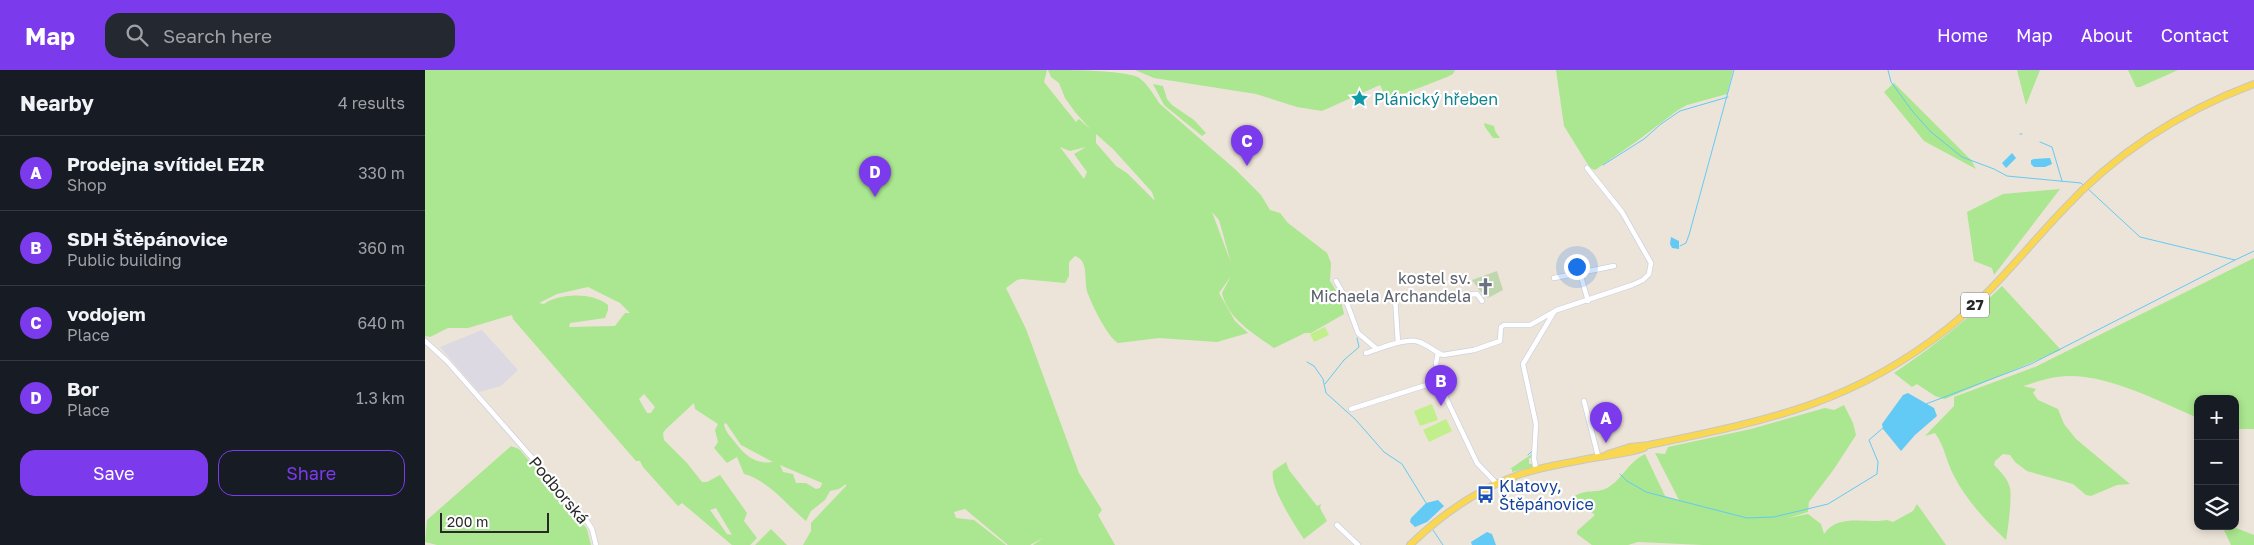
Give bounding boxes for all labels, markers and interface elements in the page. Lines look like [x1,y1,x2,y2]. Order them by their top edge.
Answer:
search box [105,13,455,58]
text: Map [25,21,75,50]
icon: search [123,21,151,49]
text: Search here [163,24,272,47]
text: Home [1937,24,1988,46]
text: Map [2016,24,2053,46]
text: About [2081,24,2133,46]
text: Contact [2161,24,2229,46]
place icon: Plánický hřeben [1350,89,1370,109]
place label: Plánický hřeben [1374,89,1498,109]
text: Nearby [20,90,94,116]
text: 4 results [338,93,405,113]
pin: C [1231,125,1263,166]
text: Prodejna svítidel EZR [67,152,265,175]
pin: D [859,156,891,197]
text: A [30,163,42,183]
text: 330 m [358,163,405,183]
text: Shop [67,175,107,195]
text: SDH Štěpánovice [67,227,228,250]
text: B [30,238,42,258]
text: 360 m [358,238,405,258]
text: Public building [67,250,182,270]
your location [1564,254,1590,280]
place label: kostel sv. Michaela Archandela [1310,268,1471,306]
church icon: kostel sv. Michaela Archandela [1475,277,1495,297]
road number: 27 [1961,292,1989,318]
text: vodojem [67,302,146,325]
text: C [30,313,42,333]
text: 640 m [357,313,405,333]
text: Place [67,325,110,345]
pin: B [1425,365,1457,406]
text: Bor [67,377,99,400]
text: D [30,388,42,408]
text: 1.3 km [356,388,405,408]
map controls [2194,395,2239,530]
button: + [2194,395,2239,440]
text: Place [67,400,110,420]
pin: A [1590,402,1622,443]
button: − [2194,440,2239,485]
button: Save [20,450,208,496]
button: Share [218,450,405,496]
street label: Podborská [525,452,593,528]
place label: Klatovy, Štěpánovice [1499,476,1594,514]
bus stop icon: Klatovy, Štěpánovice [1475,485,1495,505]
button: layers [2194,485,2239,530]
scale bar [440,510,549,533]
text: 200 m [447,513,488,530]

